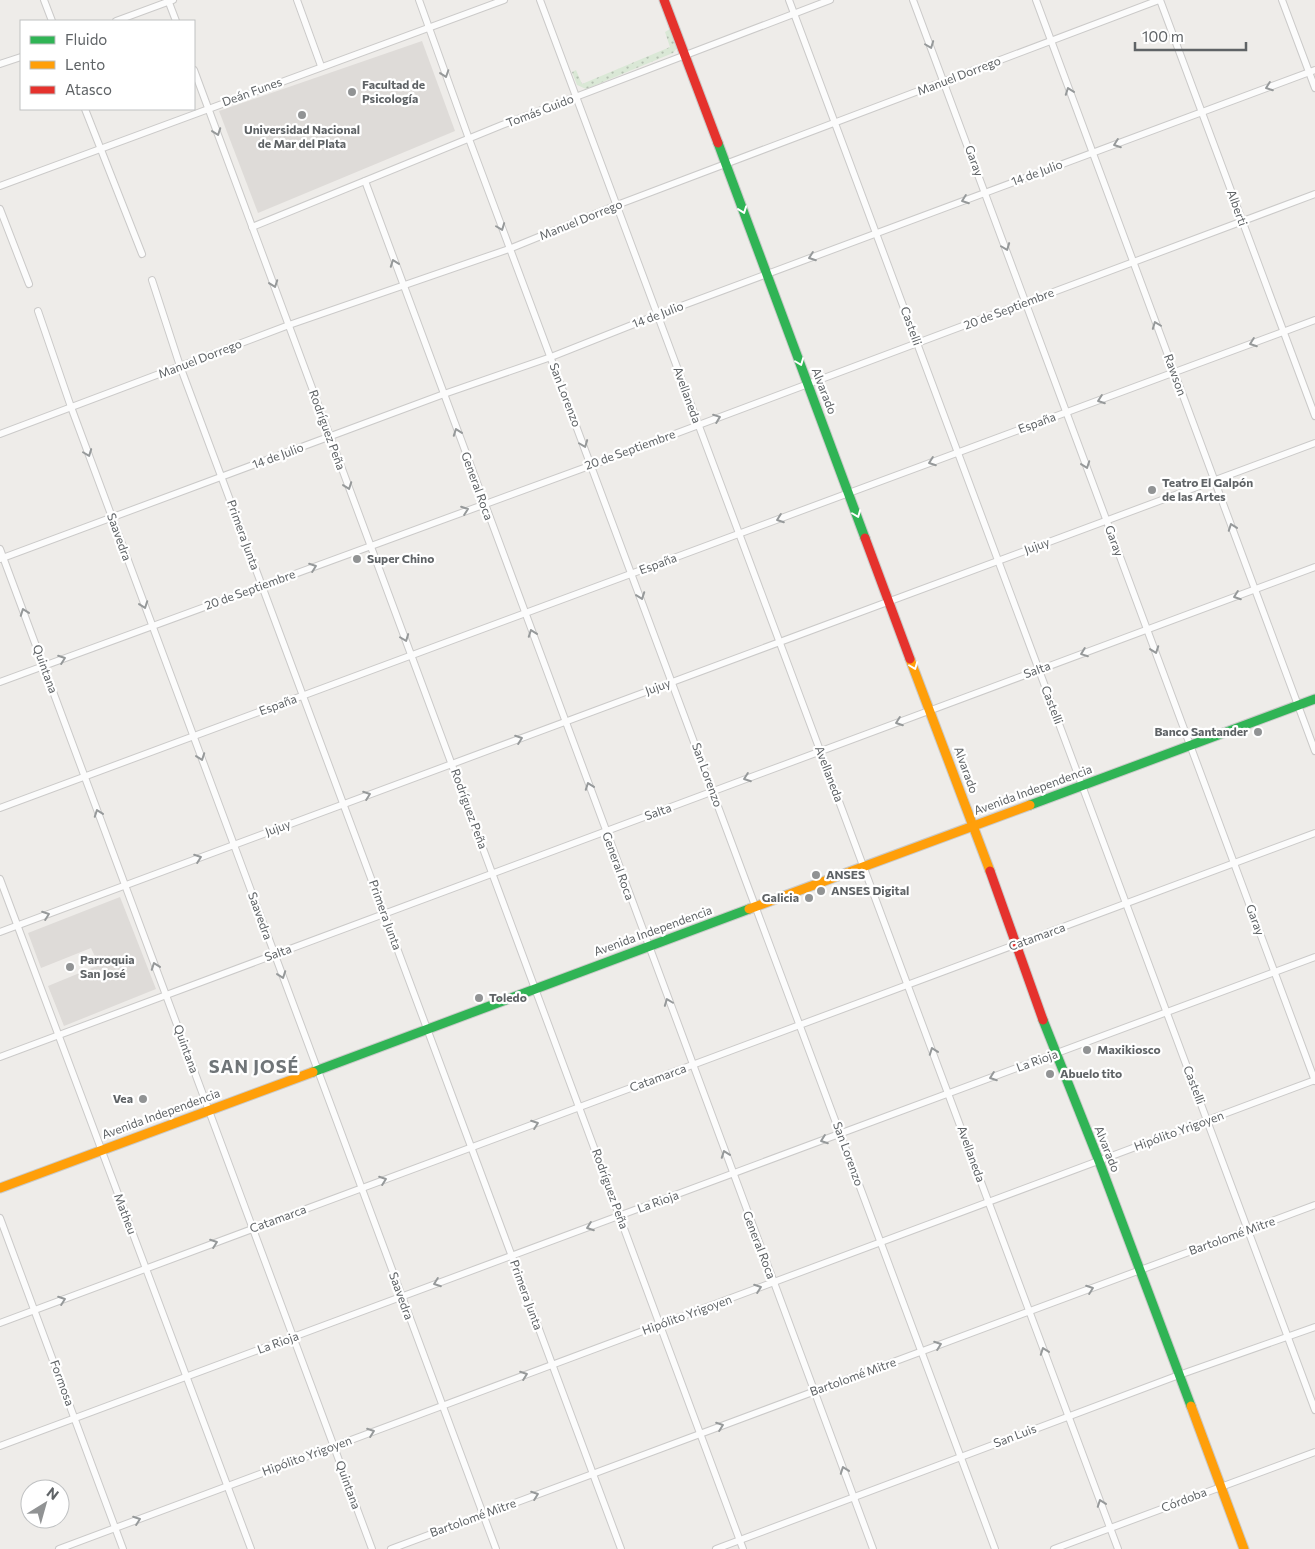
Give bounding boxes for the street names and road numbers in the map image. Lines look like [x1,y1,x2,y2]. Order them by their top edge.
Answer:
street label: Manuel Dorrego [915,53,1002,97]
street label: Deán Funes [220,74,283,108]
street label: Tomás Guido [504,91,575,129]
street label: Garay [963,143,987,178]
street label: 14 de Julio [1009,156,1065,189]
street label: Alberti [1225,188,1251,228]
street label: Manuel Dorrego [537,196,624,242]
street label: 20 de Septiembre [962,284,1056,332]
street label: 14 de Julio [630,298,686,331]
street label: Castelli [898,304,925,347]
street label: Manuel Dorrego [156,336,243,380]
street label: Rawson [1162,352,1190,397]
street label: San Lorenzo [547,361,585,429]
street label: Avellaneda [671,365,705,425]
street label: Alvarado [810,365,840,416]
street label: Rodríguez Peña [307,388,349,472]
street label: España [1016,409,1057,435]
street label: 20 de Septiembre [582,426,677,472]
street label: 14 de Julio [250,439,306,472]
street label: General Roca [459,450,497,522]
street label: Primera Junta [224,498,263,572]
street label: Saavedra [105,511,135,562]
street label: Garay [1103,523,1127,558]
street label: Jujuy [1022,534,1052,557]
street label: España [637,550,678,576]
street label: 20 de Septiembre [202,566,297,612]
street label: Quintana [31,642,61,695]
street label: Salta [1021,658,1052,680]
street label: Jujuy [643,675,673,698]
street label: Castelli [1039,683,1067,726]
street label: España [257,691,298,717]
street label: San Lorenzo [690,741,726,809]
street label: Avellaneda [813,744,847,804]
street label: Alvarado [952,744,982,795]
street label: Avenida Independencia [972,761,1094,817]
street label: Rodríguez Peña [449,767,491,851]
street label: Salta [642,800,673,822]
street label: Jujuy [263,816,293,839]
street label: General Roca [600,830,638,902]
street label: Primera Junta [366,878,405,952]
street label: Saavedra [246,890,276,941]
street label: Avenida Independencia [592,902,714,958]
street label: Garay [1244,902,1268,937]
street label: Catamarca [1006,919,1067,953]
street label: Salta [262,941,293,963]
street label: Quintana [172,1022,202,1075]
street label: La Rioja [1014,1046,1059,1074]
street label: Catamarca [627,1060,688,1094]
street label: Castelli [1181,1063,1209,1106]
street label: Avenida Independencia [100,1085,222,1141]
street label: Hipólito Yrigoyen [1132,1107,1225,1153]
street label: San Lorenzo [831,1120,867,1188]
street label: Alvarado [1092,1123,1124,1174]
street label: Avellaneda [955,1124,989,1184]
street label: Rodríguez Peña [590,1147,632,1231]
street label: La Rioja [635,1187,680,1215]
street label: Matheu [112,1191,140,1236]
street label: Catamarca [247,1201,308,1235]
street label: General Roca [741,1209,779,1281]
street label: Bartolomé Mitre [1187,1213,1277,1257]
street label: Primera Junta [507,1258,546,1332]
street label: Saavedra [387,1270,417,1321]
street label: Hipólito Yrigoyen [640,1291,733,1337]
street label: La Rioja [255,1328,300,1356]
street label: Bartolomé Mitre [808,1354,898,1398]
street label: Formosa [48,1358,78,1408]
street label: San Luis [991,1421,1038,1450]
street label: Hipólito Yrigoyen [260,1432,353,1478]
street label: Quintana [334,1458,364,1511]
street label: Córdoba [1159,1484,1208,1514]
street label: Bartolomé Mitre [428,1495,518,1539]

